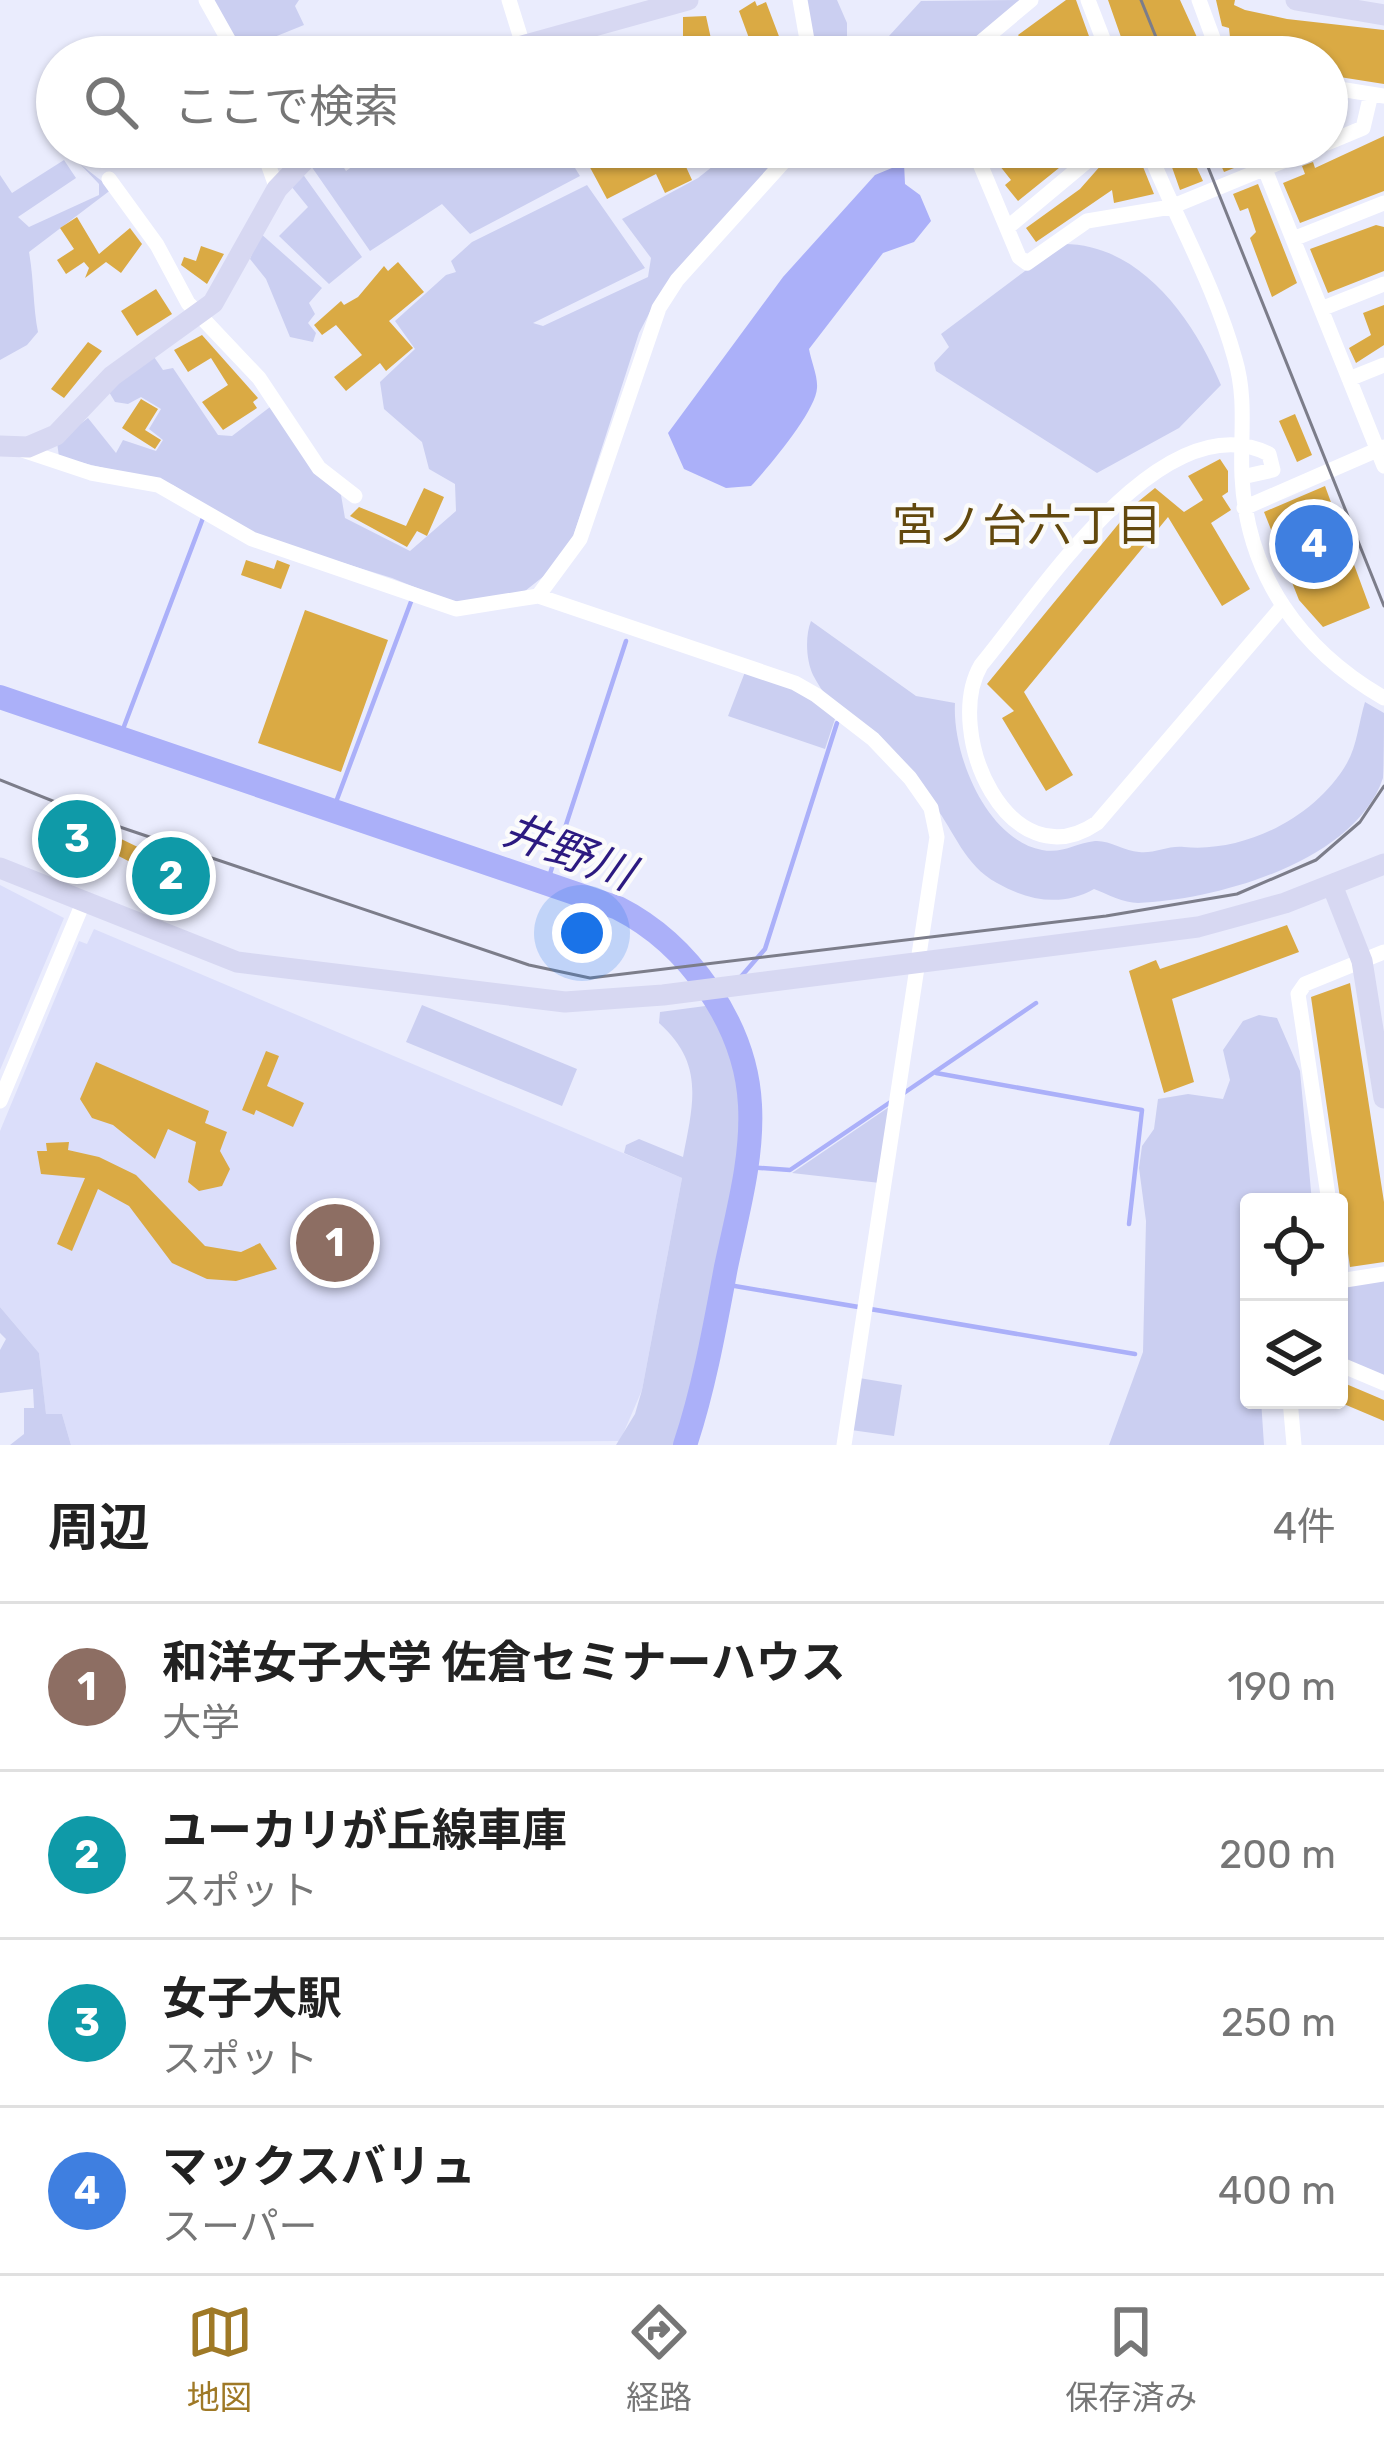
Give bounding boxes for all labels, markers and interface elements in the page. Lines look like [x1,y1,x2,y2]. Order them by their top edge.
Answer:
search box [36,36,1348,168]
icon: search [78,69,144,135]
text: ここで検索 [174,80,399,133]
district label: 宮ノ台六丁目 [892,499,1162,552]
pin: 4 [1275,499,1353,589]
pin: 3 [38,794,116,884]
water label: 井野川 [496,803,645,902]
pin: 2 [132,831,210,921]
your location [552,903,612,963]
map controls [1240,1193,1348,1409]
button: locate [1240,1193,1348,1301]
pin: 1 [296,1198,374,1288]
button: layers [1240,1301,1348,1409]
text: 周辺 [48,1497,150,1558]
text: 4件 [1273,1504,1336,1550]
text: 和洋女子大学 佐倉セミナーハウス [162,1636,846,1689]
text: 1 [77,1664,97,1710]
text: 190 m [1227,1664,1336,1710]
text: 大学 [162,1700,240,1746]
text: ユーカリが丘線車庫 [162,1804,567,1857]
text: 2 [74,1832,100,1878]
text: 200 m [1219,1832,1336,1878]
text: スポット [162,1868,318,1914]
text: 女子大駅 [162,1972,342,2025]
text: 3 [74,2000,100,2046]
text: 250 m [1221,2000,1336,2046]
text: スポット [162,2036,318,2082]
text: マックスバリュ [162,2140,476,2193]
text: 4 [74,2168,100,2214]
text: 400 m [1218,2168,1336,2214]
text: スーパー [162,2204,318,2250]
tab: 地図 [187,2299,253,2419]
tab: 経路 [626,2299,692,2419]
tab: 保存済み [1065,2299,1197,2419]

